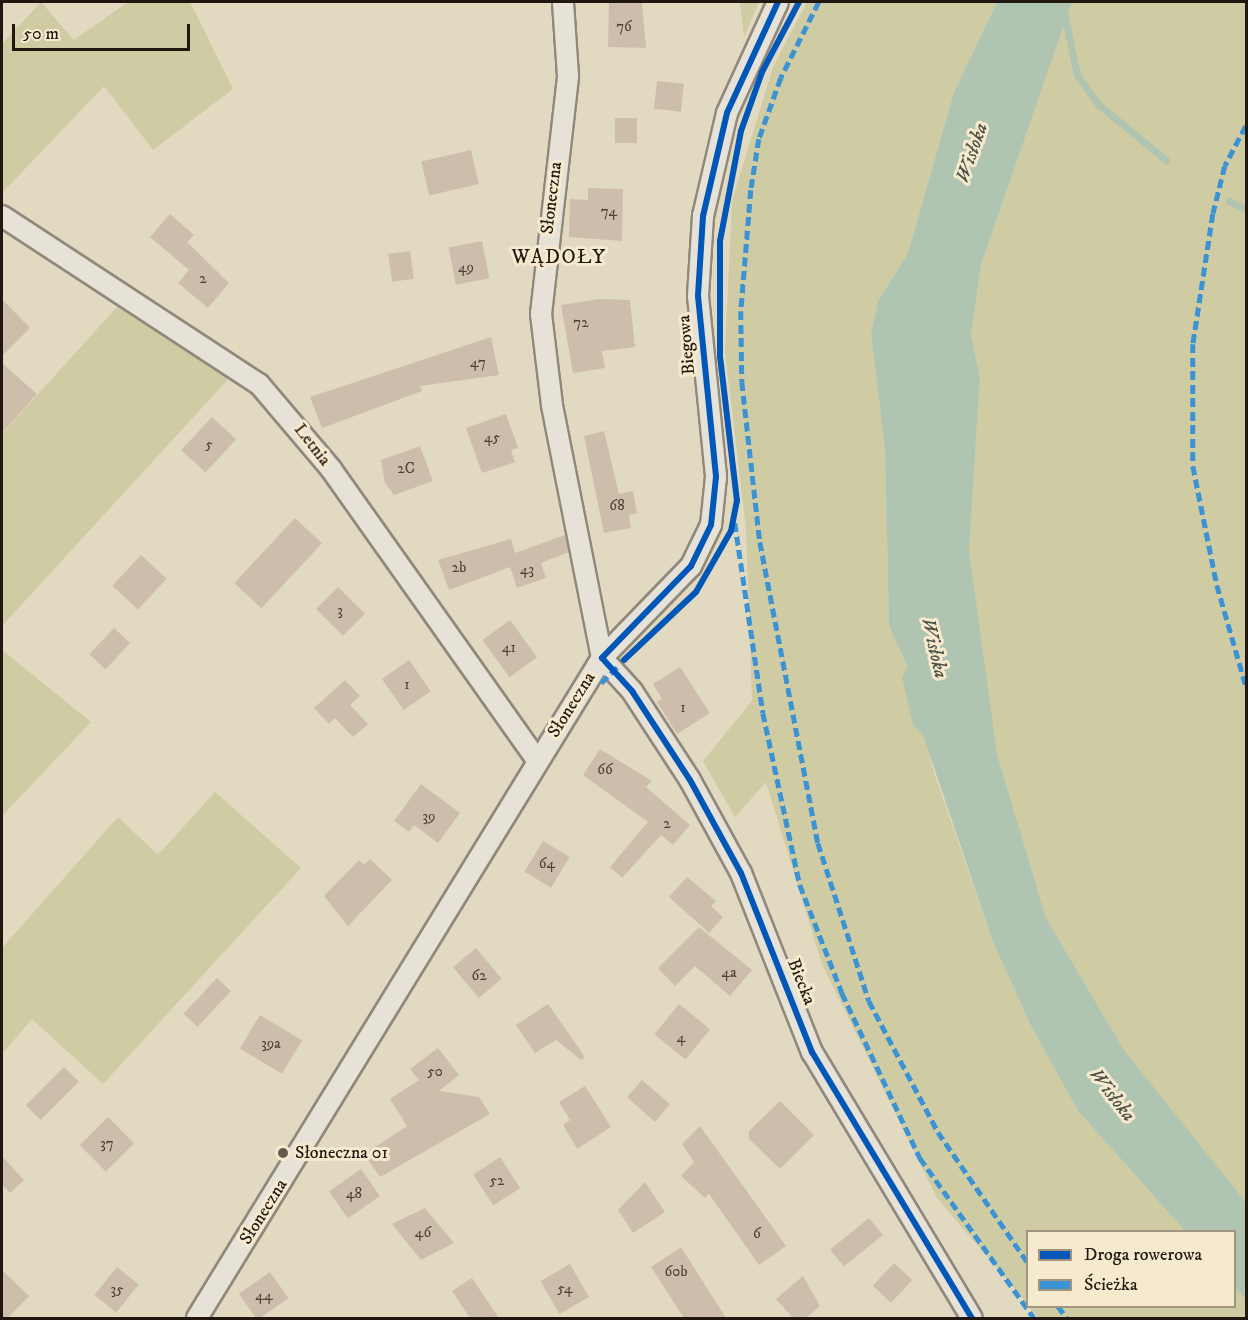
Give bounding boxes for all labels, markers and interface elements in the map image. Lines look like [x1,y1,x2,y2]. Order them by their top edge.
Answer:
scale bar [15,12,194,50]
house number: 76 [616,18,632,36]
text: 50 m [23,23,59,45]
water label: Wisłoka [951,120,993,186]
street label: Słoneczna [537,160,567,236]
house number: 74 [601,203,617,221]
district label: WĄDOŁY [512,245,606,269]
house number: 49 [458,259,474,277]
house number: 2 [199,270,207,288]
house number: 72 [573,314,589,332]
street label: Biegowa [674,314,700,376]
house number: 47 [470,354,486,372]
street label: Letnia [289,419,335,471]
house number: 45 [484,429,500,447]
house number: 5 [205,436,213,454]
house number: 2C [397,460,415,478]
house number: 68 [609,497,625,515]
house number: 2b [452,559,466,577]
house number: 43 [520,561,534,579]
house number: 3 [337,602,343,620]
water label: Wisłoka [915,615,953,681]
house number: 41 [502,639,516,657]
street label: Słoneczna [544,668,600,742]
house number: 1 [404,676,410,694]
house number: 1 [680,699,686,717]
house number: 66 [597,761,613,779]
house number: 39 [422,808,436,826]
house number: 2 [663,815,671,833]
house number: 64 [539,855,555,873]
street label: Biecka [782,956,820,1008]
house number: 4a [721,964,737,982]
house number: 62 [471,967,487,985]
house number: 4 [677,1029,685,1047]
house number: 39a [261,1035,281,1053]
house number: 50 [427,1063,443,1081]
water label: Wisłoka [1084,1063,1140,1127]
house number: 37 [100,1135,114,1153]
place label: Słoneczna 01 [295,1142,388,1164]
marker: Słoneczna 01 [276,1146,290,1160]
house number: 52 [490,1172,504,1190]
street label: Słoneczna [236,1175,292,1249]
house number: 48 [346,1185,362,1203]
house number: 46 [415,1224,431,1242]
house number: 6 [753,1225,761,1243]
legend [1026,1230,1236,1308]
text: Droga rowerowa [1084,1244,1202,1266]
house number: 60b [665,1263,687,1281]
text: Ścieżka [1084,1274,1138,1296]
house number: 54 [557,1280,573,1298]
house number: 35 [110,1281,124,1299]
house number: 44 [255,1287,273,1305]

